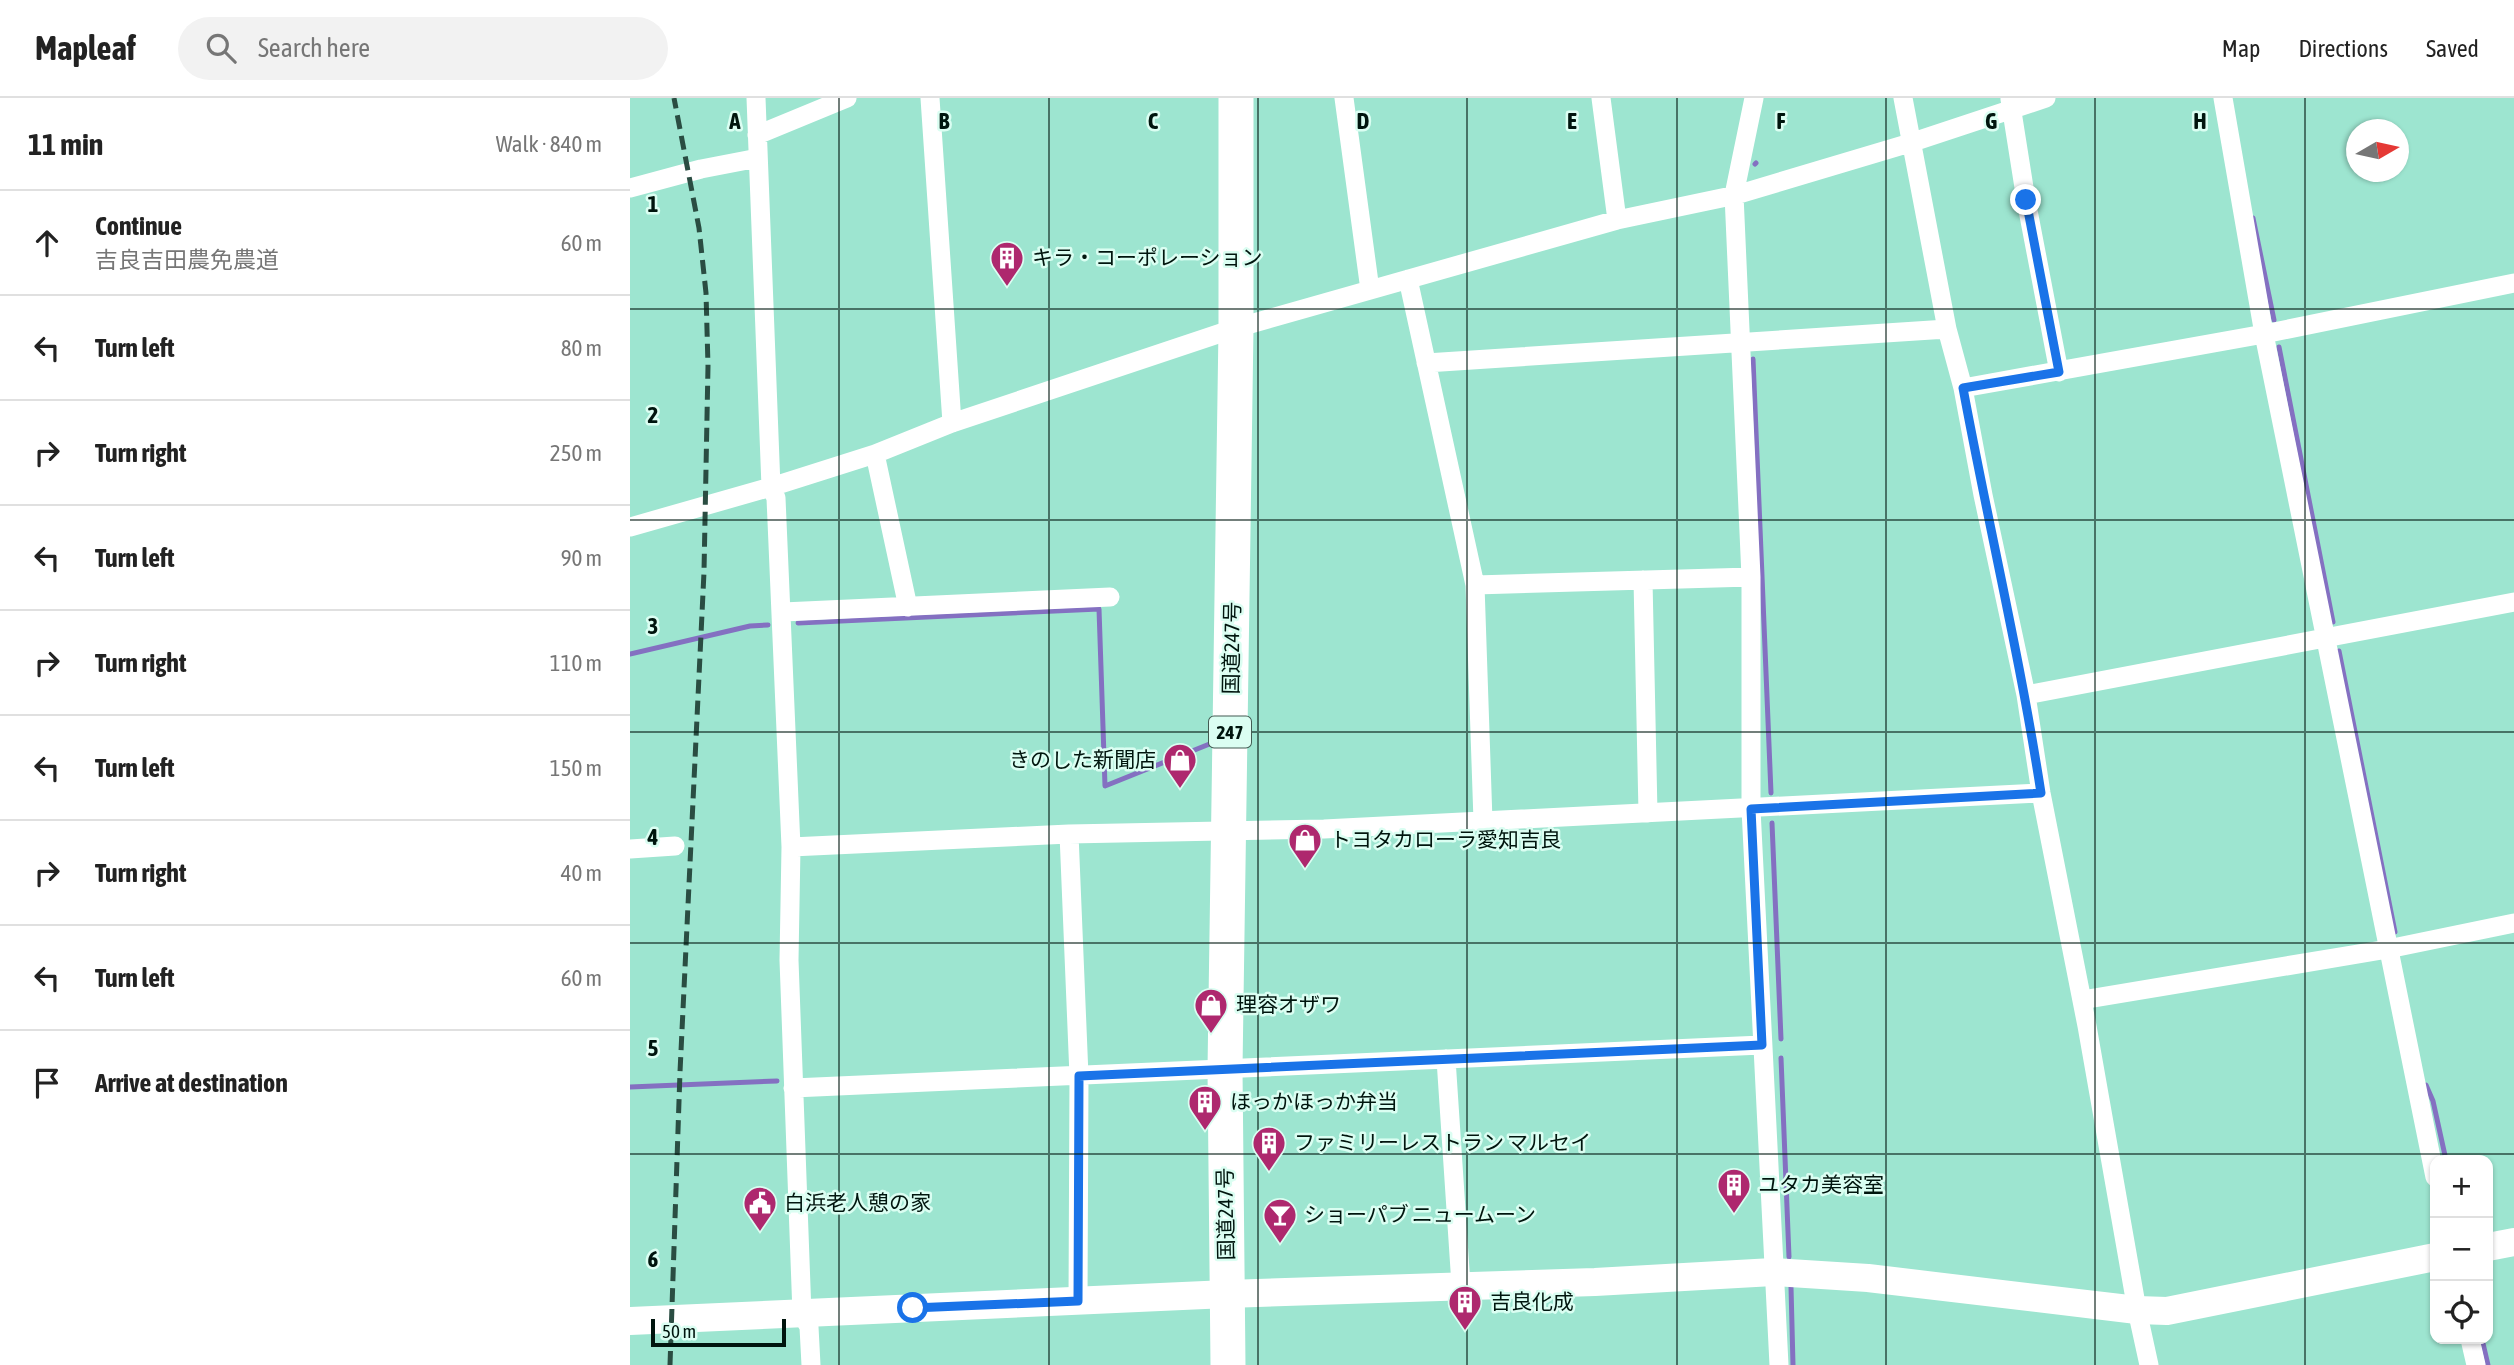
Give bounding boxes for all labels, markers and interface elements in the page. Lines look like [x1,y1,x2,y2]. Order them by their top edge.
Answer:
search box [178,17,668,80]
text: Mapleaf [35,29,136,67]
icon: search [202,29,240,67]
text: Search here [258,33,370,63]
text: Map [2222,35,2260,62]
text: Directions [2298,35,2388,62]
text: Saved [2426,35,2479,62]
text: A [728,108,741,134]
text: B [939,108,950,134]
text: C [1148,108,1159,134]
text: D [1357,108,1370,134]
text: E [1567,108,1577,134]
text: F [1776,108,1786,134]
text: G [1985,108,1997,134]
text: H [2193,108,2207,134]
north arrow [2346,119,2409,182]
text: 11 min [28,127,103,161]
text: Walk · 840 m [496,131,602,157]
route end [2010,184,2041,215]
text: 1 [648,191,659,217]
text: Continue [95,211,182,241]
icon: ahead [28,224,66,262]
text: 60 m [561,230,602,256]
building icon: キラ・コーポレーション [988,239,1026,288]
place label: キラ・コーポレーション [1032,245,1263,269]
text: 吉良吉田農免農道 [95,247,279,273]
icon: left [28,329,66,367]
text: Turn left [95,333,175,363]
text: 80 m [561,335,602,361]
text: 2 [648,402,658,428]
icon: right [28,434,66,472]
text: Turn right [95,438,186,468]
text: 250 m [550,440,602,466]
icon: left [28,539,66,577]
text: Turn left [95,543,175,573]
text: 90 m [561,545,602,571]
street label: 国道247号 [1218,601,1244,694]
text: 3 [648,613,658,639]
icon: right [28,644,66,682]
text: Turn right [95,648,186,678]
text: 110 m [550,650,602,676]
road number: 247 [1209,716,1251,748]
shop icon: きのした新聞店 [1161,741,1199,790]
place label: きのした新聞店 [1009,747,1156,771]
icon: left [28,749,66,787]
text: Turn left [95,753,175,783]
text: 150 m [550,755,602,781]
shop icon: トヨタカローラ愛知吉良 [1286,821,1324,870]
text: 4 [647,824,659,850]
place label: トヨタカローラ愛知吉良 [1330,827,1561,851]
icon: right [28,854,66,892]
text: Turn right [95,858,186,888]
text: 40 m [561,860,602,886]
icon: left [28,959,66,997]
text: Turn left [95,963,175,993]
text: 60 m [561,965,602,991]
shop icon: 理容オザワ [1192,986,1230,1035]
place label: 理容オザワ [1236,992,1341,1016]
text: 5 [648,1035,659,1061]
icon: arrive [28,1064,66,1102]
text: Arrive at destination [95,1068,288,1098]
building icon: ほっかほっか弁当 [1186,1083,1224,1132]
place label: ほっかほっか弁当 [1230,1089,1398,1113]
building icon: ファミリーレストラン マルセイ [1250,1124,1288,1173]
place label: ファミリーレストラン マルセイ [1294,1130,1591,1154]
map controls [2430,1155,2493,1344]
button: + [2430,1155,2493,1218]
building icon: ユタカ美容室 [1715,1166,1753,1215]
street label: 国道247号 [1212,1168,1238,1261]
place label: ユタカ美容室 [1758,1172,1884,1196]
public building icon: 白浜老人憩の家 [741,1184,779,1233]
place label: 白浜老人憩の家 [784,1190,931,1214]
bar icon: ショーパブ ニュームーン [1261,1196,1299,1245]
place label: ショーパブ ニュームーン [1304,1202,1536,1226]
button: − [2430,1218,2493,1281]
text: 6 [648,1246,659,1272]
button: locate [2430,1281,2493,1344]
building icon: 吉良化成 [1446,1283,1484,1332]
place label: 吉良化成 [1490,1289,1574,1313]
route start [897,1292,928,1323]
scale bar [651,1316,786,1348]
text: 50 m [662,1320,696,1342]

